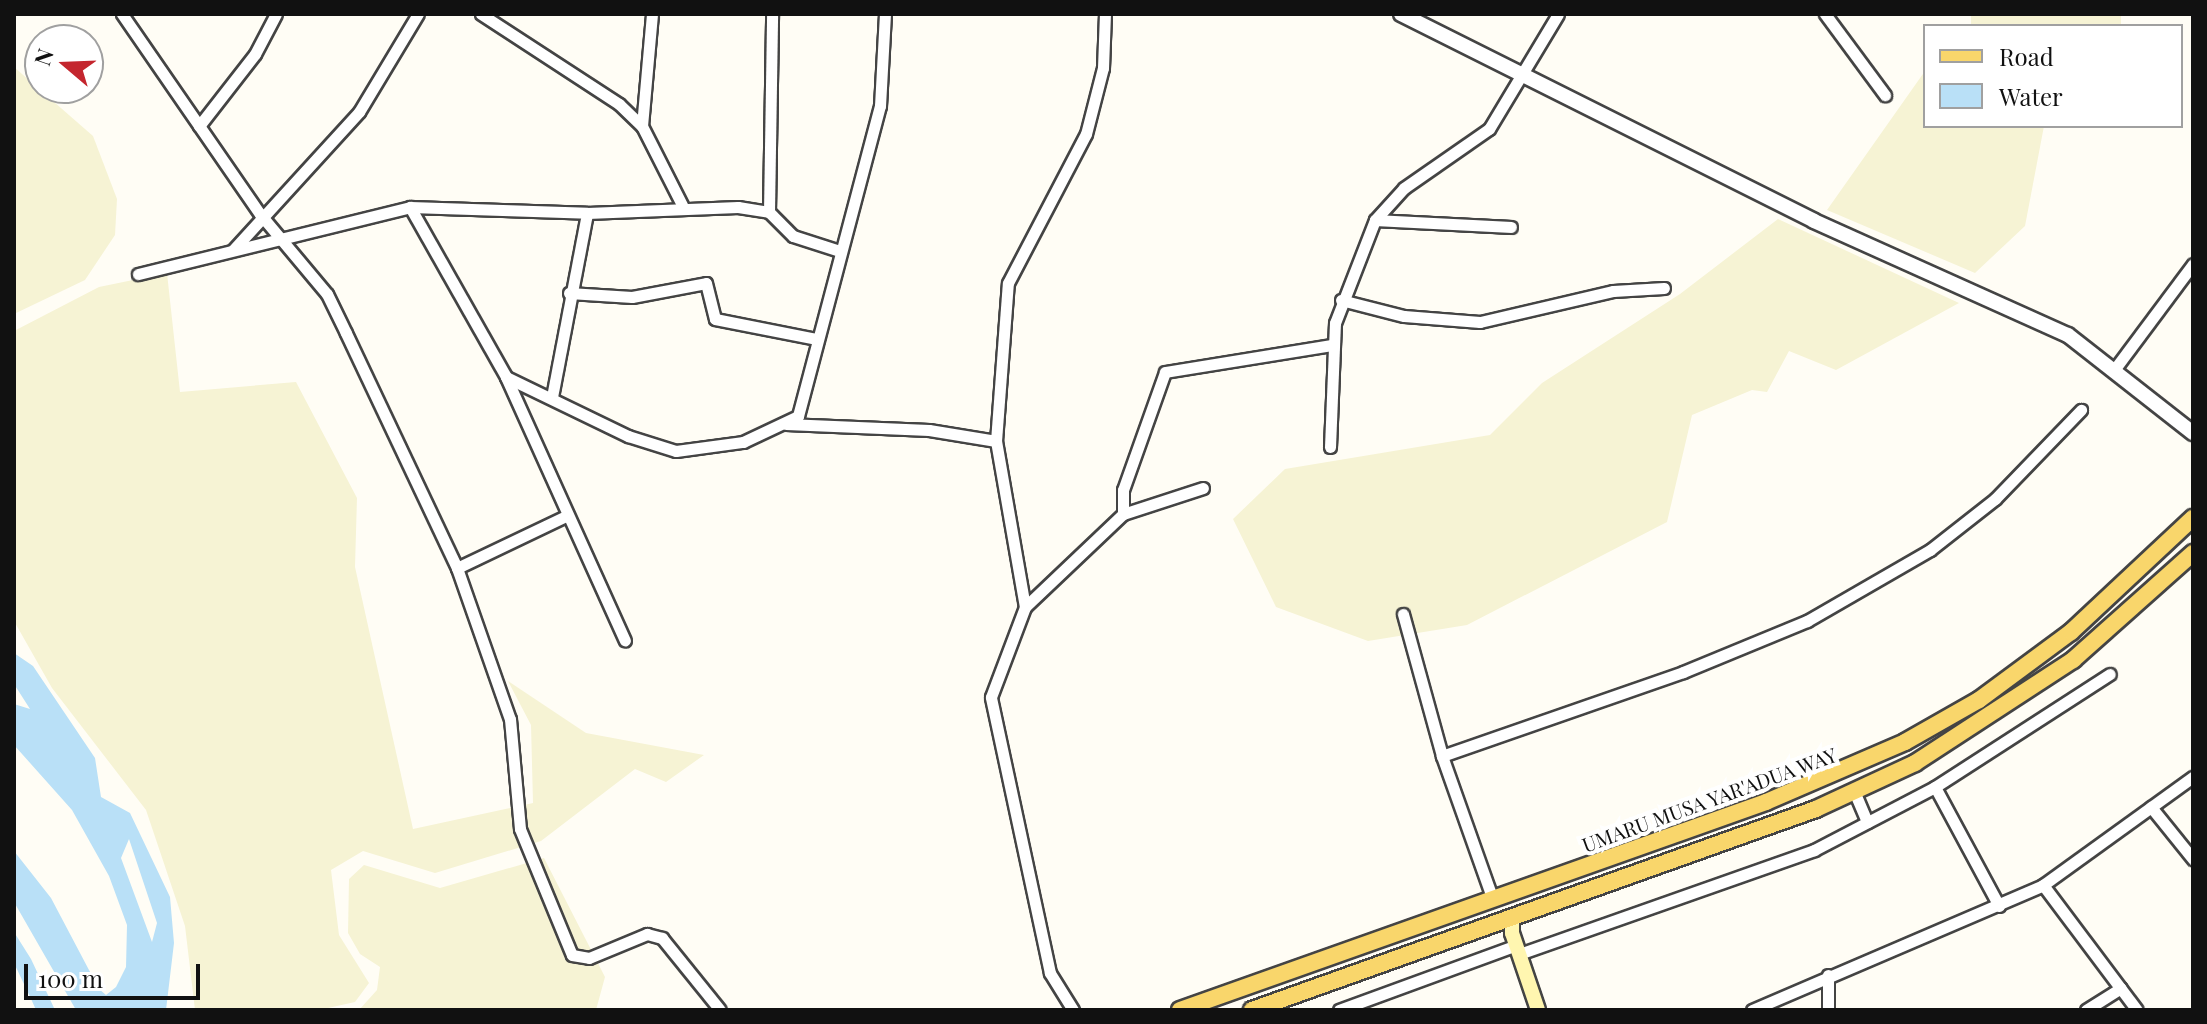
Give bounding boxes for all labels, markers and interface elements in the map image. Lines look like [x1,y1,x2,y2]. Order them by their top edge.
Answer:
north arrow [24,24,104,104]
legend [1923,24,2183,128]
text: Road [1999,40,2054,72]
text: N [26,44,60,69]
text: Water [1999,80,2063,112]
street label: UMARU MUSA YAR'ADUA WAY [1578,741,1840,857]
scale bar [28,948,204,998]
text: 100 m [38,962,103,994]

